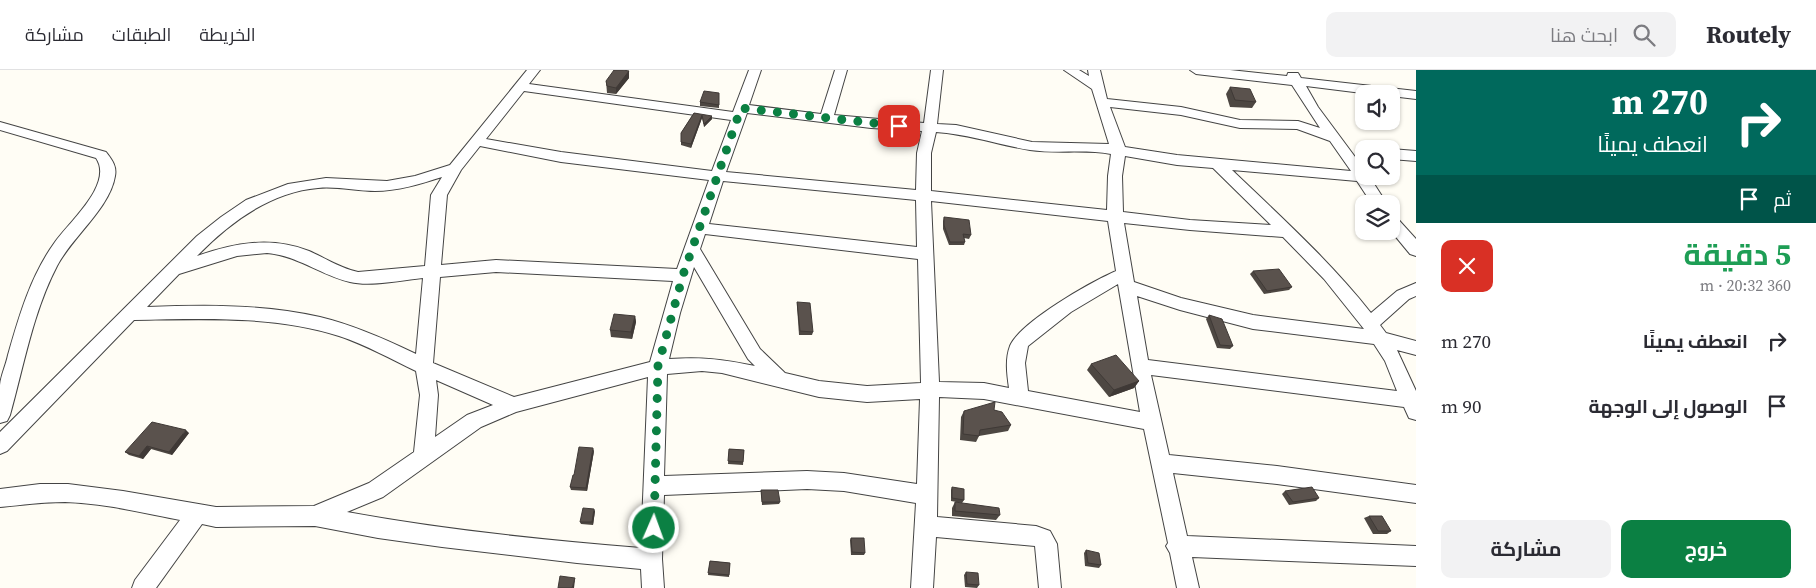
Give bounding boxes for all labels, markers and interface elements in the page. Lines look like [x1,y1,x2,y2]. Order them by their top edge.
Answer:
search box [1326,12,1676,57]
text: Routely [1706,18,1791,51]
icon: search [1630,21,1658,49]
text: مشاركة [25,22,84,47]
text: الطبقات [112,22,171,47]
text: الخريطة [199,22,256,47]
text: ابحث هنا [1550,22,1618,48]
text: 270 m [1612,78,1708,126]
map controls [1355,85,1400,240]
button: sound [1355,85,1400,130]
icon: right [1726,90,1791,155]
pin [878,105,920,147]
icon: arrive [885,112,913,140]
text: انعطف يمينًا [1597,129,1708,159]
button: search [1355,140,1400,185]
icon: arrive [1735,185,1763,213]
text: ثم [1773,186,1791,212]
button: layers [1355,195,1400,240]
text: 5 دقيقة [1684,234,1791,275]
button: close [1441,240,1493,292]
text: 360 m · 20:32 [1700,274,1791,296]
icon: right [1763,327,1791,355]
text: 270 m [1441,328,1491,354]
text: انعطف يمينًا [1643,328,1748,354]
icon: arrive [1763,392,1791,420]
text: 90 m [1441,393,1482,419]
text: الوصول إلى الوجهة [1588,393,1748,419]
position arrow [627,501,679,553]
button: مشاركة [1441,520,1611,578]
button: خروج [1621,520,1791,578]

